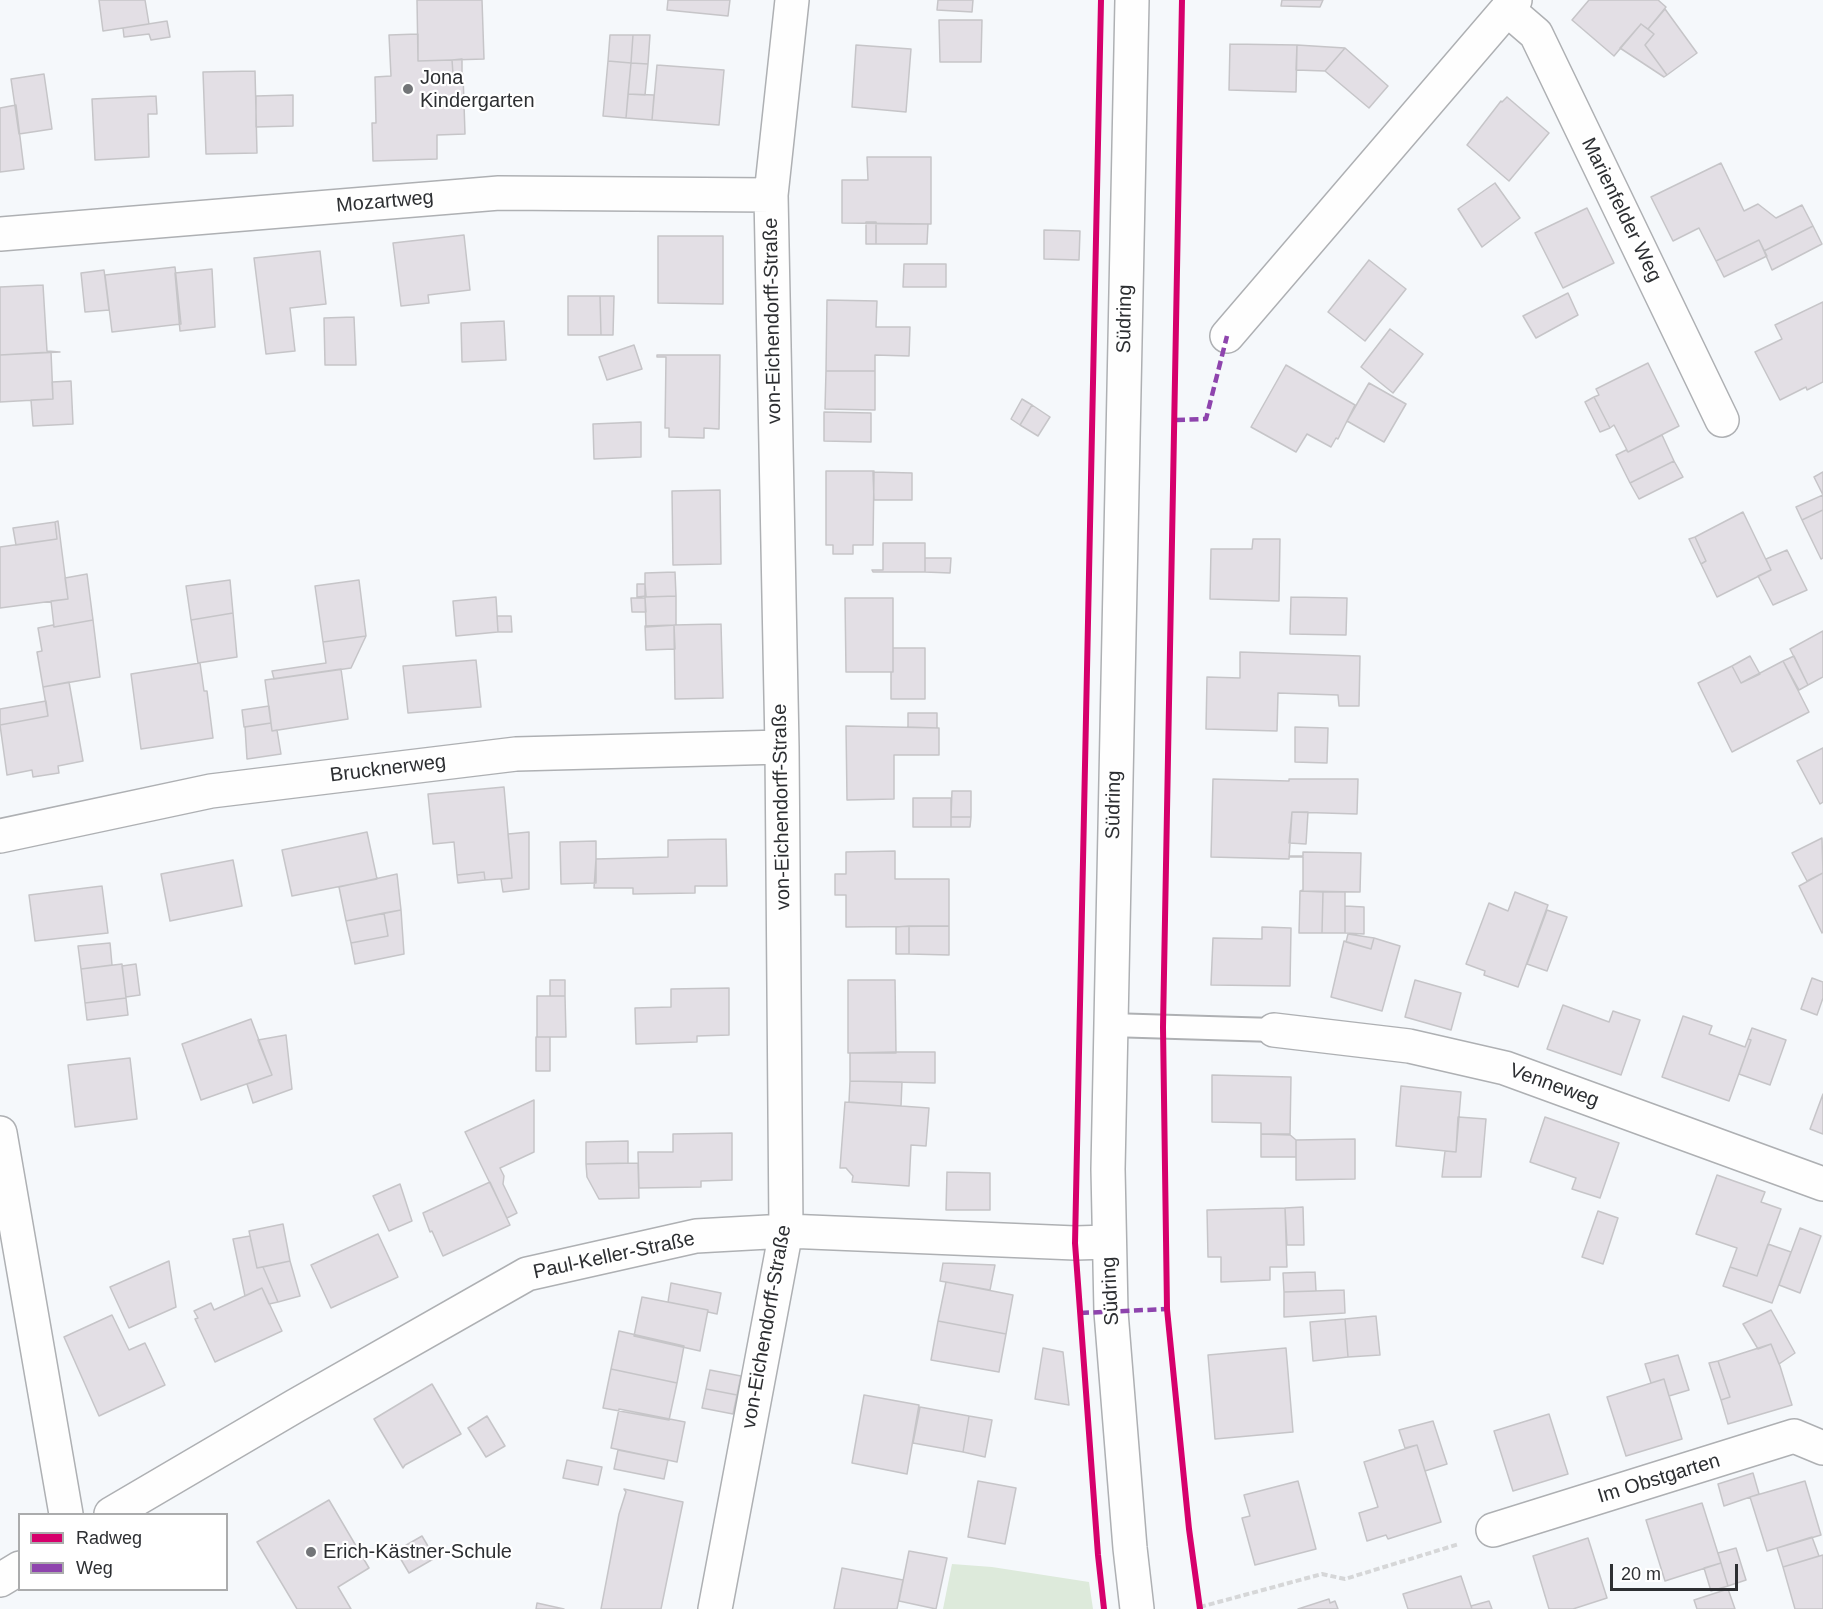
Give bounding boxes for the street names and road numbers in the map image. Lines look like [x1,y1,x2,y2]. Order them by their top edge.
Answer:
street label: Marienfelder Weg [1576,134,1666,286]
street label: Mozartweg [335,186,435,218]
street label: von-Eichendorff-Straße [759,218,787,424]
street label: Südring [1112,284,1138,354]
street label: von-Eichendorff-Straße [768,704,796,910]
street label: Brucknerweg [329,750,447,788]
street label: Südring [1101,770,1127,840]
street label: Venneweg [1506,1059,1602,1113]
street label: von-Eichendorff-Straße [737,1223,797,1431]
street label: Paul-Keller-Straße [531,1227,697,1285]
street label: Südring [1097,1256,1125,1326]
street label: Im Obstgarten [1595,1449,1723,1509]

